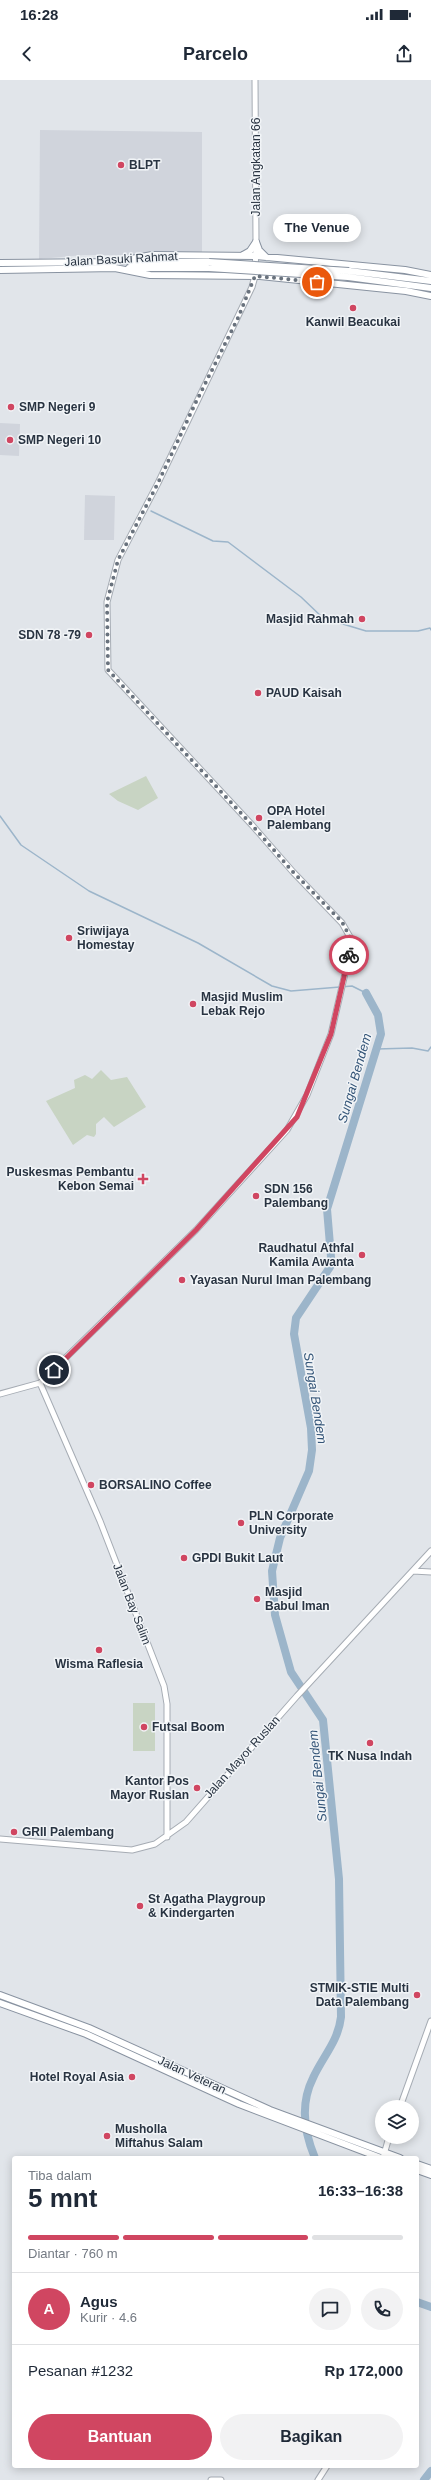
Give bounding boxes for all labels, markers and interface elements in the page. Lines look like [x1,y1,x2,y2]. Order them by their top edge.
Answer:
text: 16:28 [20,6,58,23]
icon: back [16,43,38,65]
icon: share [393,43,415,65]
text: Parcelo [183,44,248,64]
street label: Jalan Angkatan 66 [249,117,263,216]
place label: BLPT [129,158,161,172]
marker: BLPT [116,160,126,170]
callout: The Venue [273,214,361,242]
text: The Venue [284,220,350,235]
street label: Jalan Basuki Rahmat [64,249,179,269]
pin [300,265,334,299]
icon: bag [306,271,328,293]
marker: Kanwil Beacukai [348,303,358,313]
place label: Kanwil Beacukai [306,315,400,329]
place label: SMP Negeri 9 [19,400,96,414]
marker: SMP Negeri 9 [6,402,16,412]
place label: SMP Negeri 10 [18,433,101,447]
marker: SMP Negeri 10 [5,435,15,445]
place label: Masjid Rahmah [266,612,354,626]
marker: Masjid Rahmah [357,614,367,624]
place label: SDN 78 -79 [18,628,81,642]
marker: SDN 78 -79 [84,630,94,640]
place label: PAUD Kaisah [266,686,342,700]
marker: PAUD Kaisah [253,688,263,698]
place label: OPA Hotel Palembang [267,804,331,832]
marker: OPA Hotel Palembang [254,813,264,823]
place label: Sriwijaya Homestay [77,924,135,952]
marker: Sriwijaya Homestay [64,933,74,943]
courier [329,935,369,975]
icon: bike [338,944,360,966]
place label: Masjid Muslim Lebak Rejo [201,990,283,1018]
marker: Masjid Muslim Lebak Rejo [188,999,198,1009]
water label: Sungai Bendem [335,1031,374,1125]
place label: Puskesmas Pembantu Kebon Semai [7,1165,134,1193]
marker: Puskesmas Pembantu Kebon Semai [137,1173,149,1185]
place label: SDN 156 Palembang [264,1182,328,1210]
marker: SDN 156 Palembang [251,1191,261,1201]
place label: Raudhatul Athfal Kamila Awanta [258,1241,354,1269]
marker: Raudhatul Athfal Kamila Awanta [357,1250,367,1260]
place label: Yayasan Nurul Iman Palembang [190,1273,371,1287]
marker: Yayasan Nurul Iman Palembang [177,1275,187,1285]
water label: Sungai Bendem [301,1351,330,1445]
pin [37,1353,71,1387]
icon: home [43,1359,65,1381]
place label: BORSALINO Coffee [99,1478,212,1492]
marker: BORSALINO Coffee [86,1480,96,1490]
place label: PLN Corporate University [249,1509,334,1537]
marker: PLN Corporate University [236,1518,246,1528]
place label: GPDI Bukit Laut [192,1551,283,1565]
marker: GPDI Bukit Laut [179,1553,189,1563]
street label: Jalan Bay Salim [110,1561,154,1647]
place label: Masjid Babul Iman [265,1585,330,1613]
marker: Masjid Babul Iman [252,1594,262,1604]
marker: Wisma Raflesia [94,1645,104,1655]
place label: Wisma Raflesia [55,1657,143,1671]
street label: Jalan Mayor Ruslan [201,1713,283,1801]
place label: Futsal Boom [152,1720,225,1734]
marker: Futsal Boom [139,1722,149,1732]
water label: Sungai Bendem [305,1729,330,1823]
marker: TK Nusa Indah [365,1738,375,1748]
place label: TK Nusa Indah [328,1749,412,1763]
place label: Kantor Pos Mayor Ruslan [110,1774,189,1802]
marker: Kantor Pos Mayor Ruslan [192,1783,202,1793]
place label: GRII Palembang [22,1825,114,1839]
marker: GRII Palembang [9,1827,19,1837]
place label: St Agatha Playgroup & Kindergarten [148,1892,266,1920]
marker: St Agatha Playgroup & Kindergarten [135,1901,145,1911]
place label: STMIK-STIE Multi Data Palembang [310,1981,409,2009]
marker: STMIK-STIE Multi Data Palembang [412,1990,422,2000]
street label: Jalan Veteran [156,2053,228,2097]
place label: Hotel Royal Asia [30,2070,124,2084]
marker: Hotel Royal Asia [127,2072,137,2082]
map controls [375,2100,419,2144]
button: layers [375,2100,419,2144]
place label: Musholla Miftahus Salam [115,2122,203,2150]
marker: Musholla Miftahus Salam [102,2131,112,2141]
text: Tiba dalam [28,2168,92,2183]
text: 16:33–16:38 [318,2182,403,2199]
text: 5 mnt [28,2183,97,2213]
text: Diantar · 760 m [28,2246,118,2261]
button: chat [309,2288,351,2330]
button: phone [361,2288,403,2330]
text: Agus [80,2293,118,2310]
text: A [44,2300,54,2317]
text: Kurir · 4.6 [80,2310,137,2325]
text: Pesanan #1232 [28,2362,133,2379]
text: Rp 172,000 [325,2362,403,2379]
button: Bantuan [28,2414,212,2460]
button: Bagikan [220,2414,403,2460]

